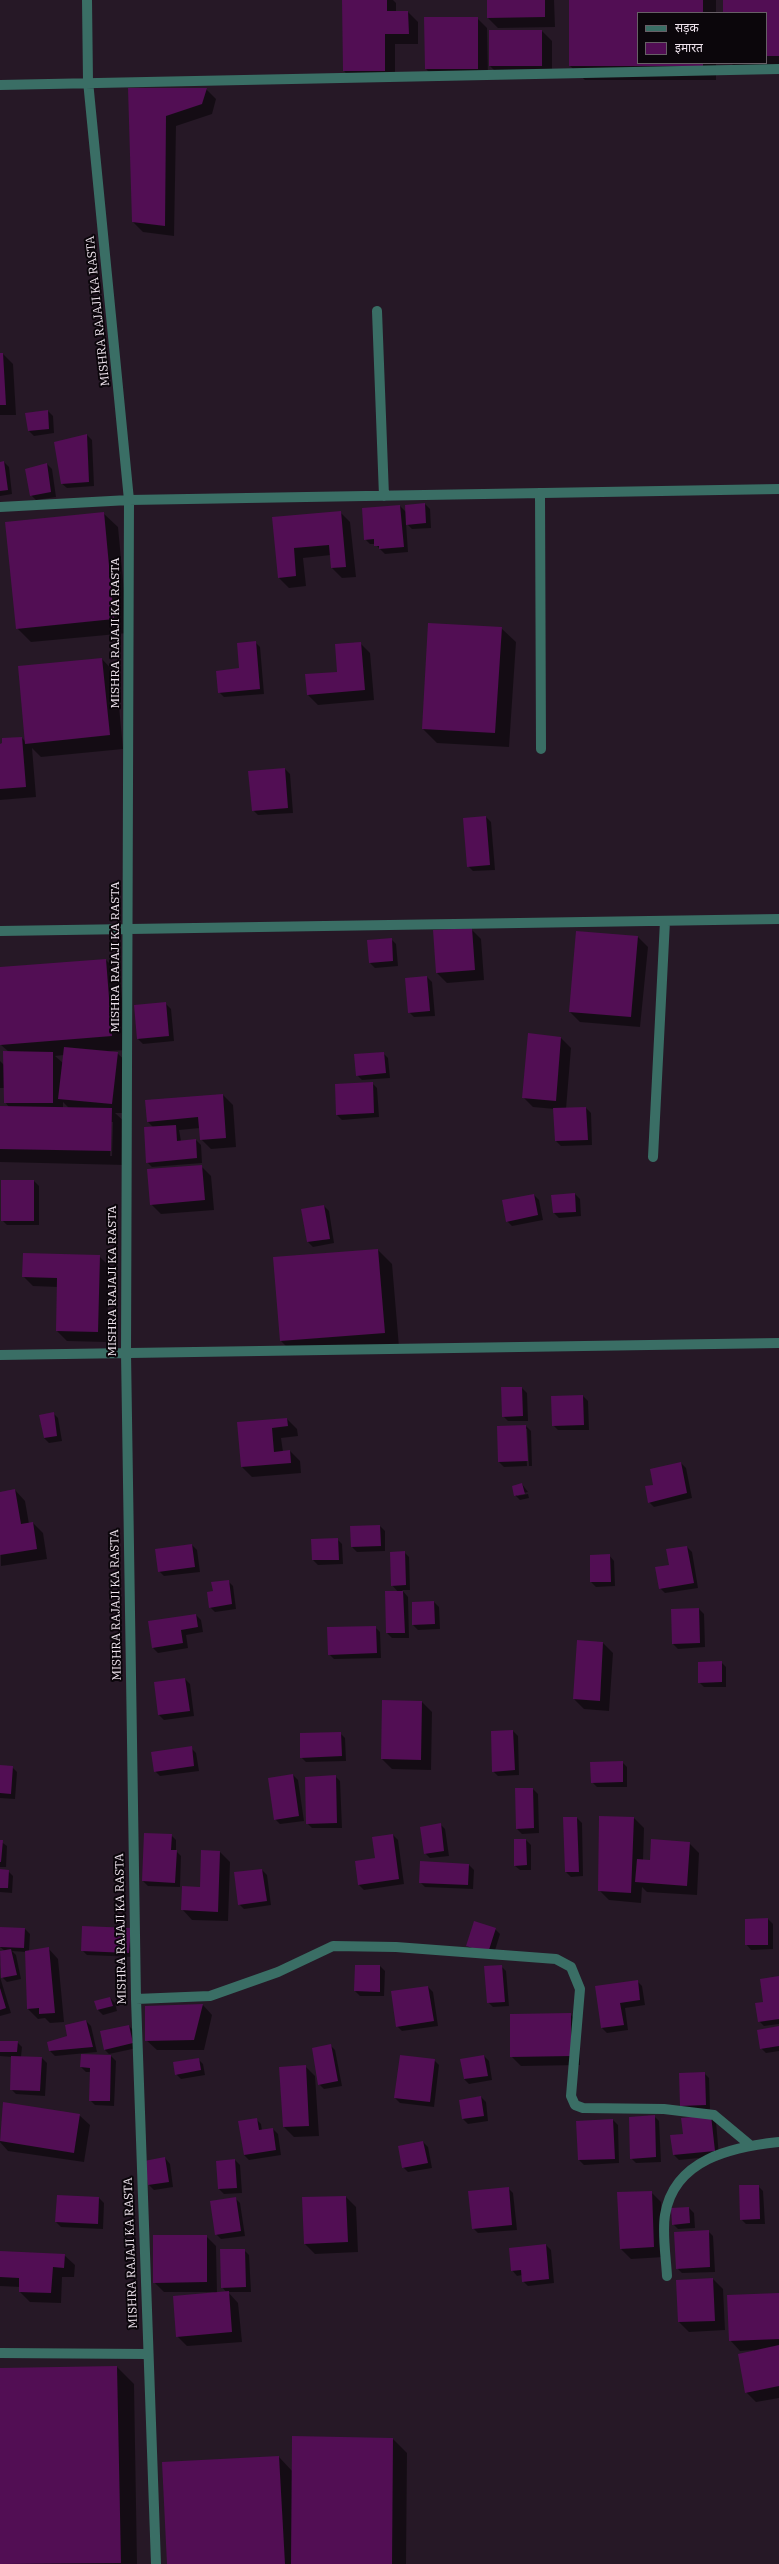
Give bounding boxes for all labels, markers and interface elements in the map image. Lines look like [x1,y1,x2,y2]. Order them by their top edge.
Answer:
legend [637,12,767,64]
text: सड़क [675,20,699,35]
text: इमारत [675,40,703,55]
street label: MISHRA RAJAJI KA RASTA [83,235,113,387]
street label: MISHRA RAJAJI KA RASTA [109,557,123,709]
street label: MISHRA RAJAJI KA RASTA [109,881,123,1033]
street label: MISHRA RAJAJI KA RASTA [106,1205,120,1357]
street label: MISHRA RAJAJI KA RASTA [107,1529,125,1681]
street label: MISHRA RAJAJI KA RASTA [112,1853,130,2005]
street label: MISHRA RAJAJI KA RASTA [121,2177,141,2329]

